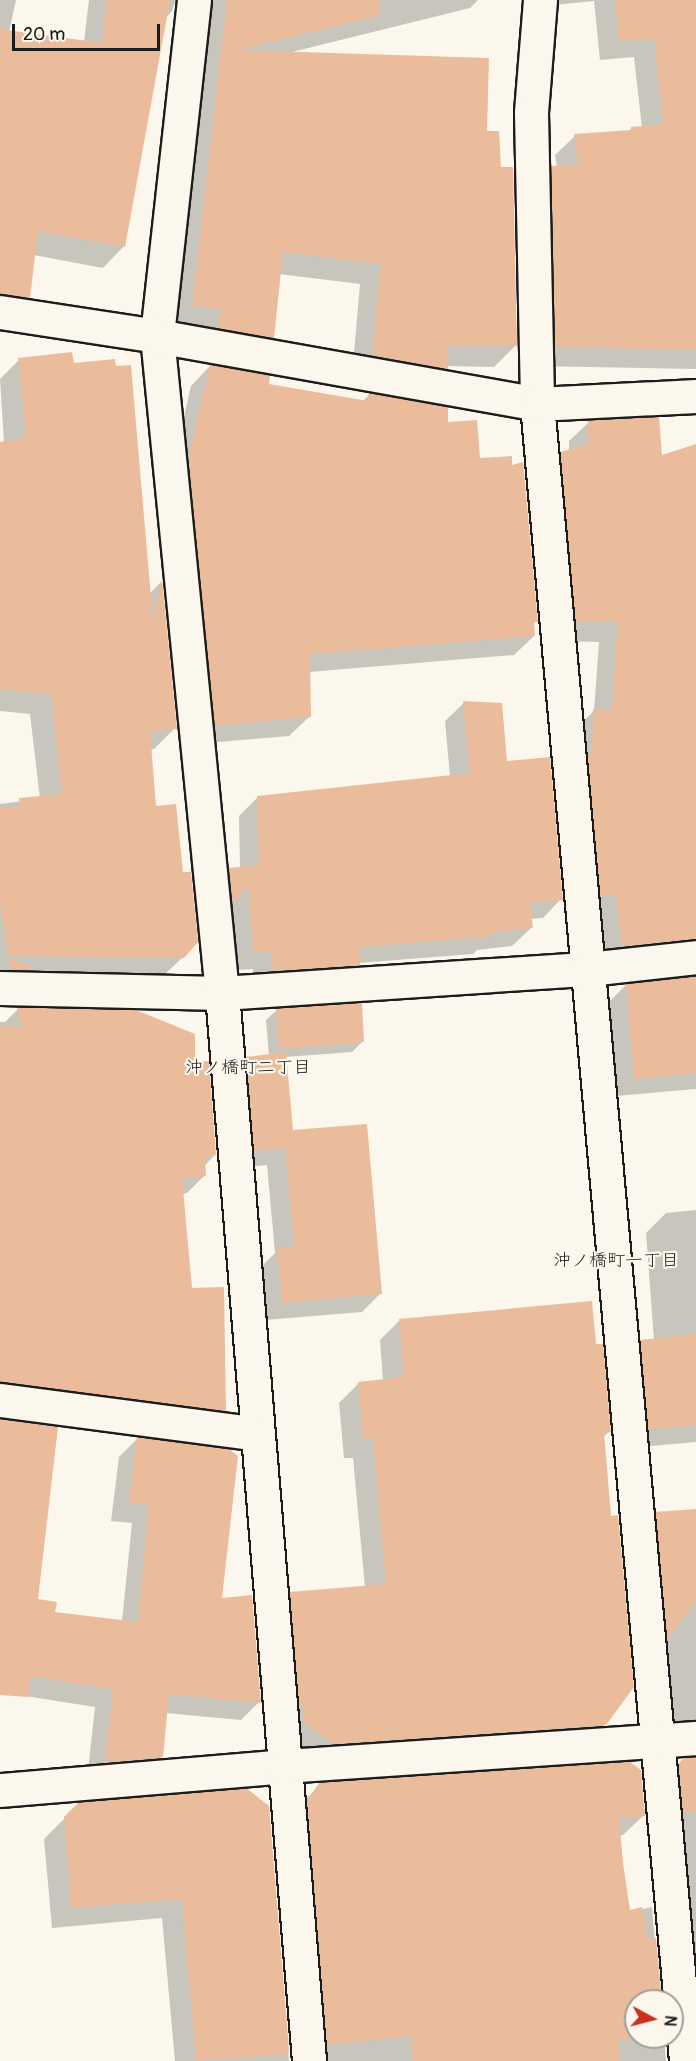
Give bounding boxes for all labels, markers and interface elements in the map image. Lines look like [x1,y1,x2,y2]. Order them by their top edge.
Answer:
scale bar [15,12,164,50]
text: 20 m [23,23,65,46]
district label: 沖ノ橋町二丁目 [185,1057,311,1079]
district label: 沖ノ橋町一丁目 [553,1250,679,1272]
north arrow [624,1989,684,2049]
text: N [659,2014,680,2028]

